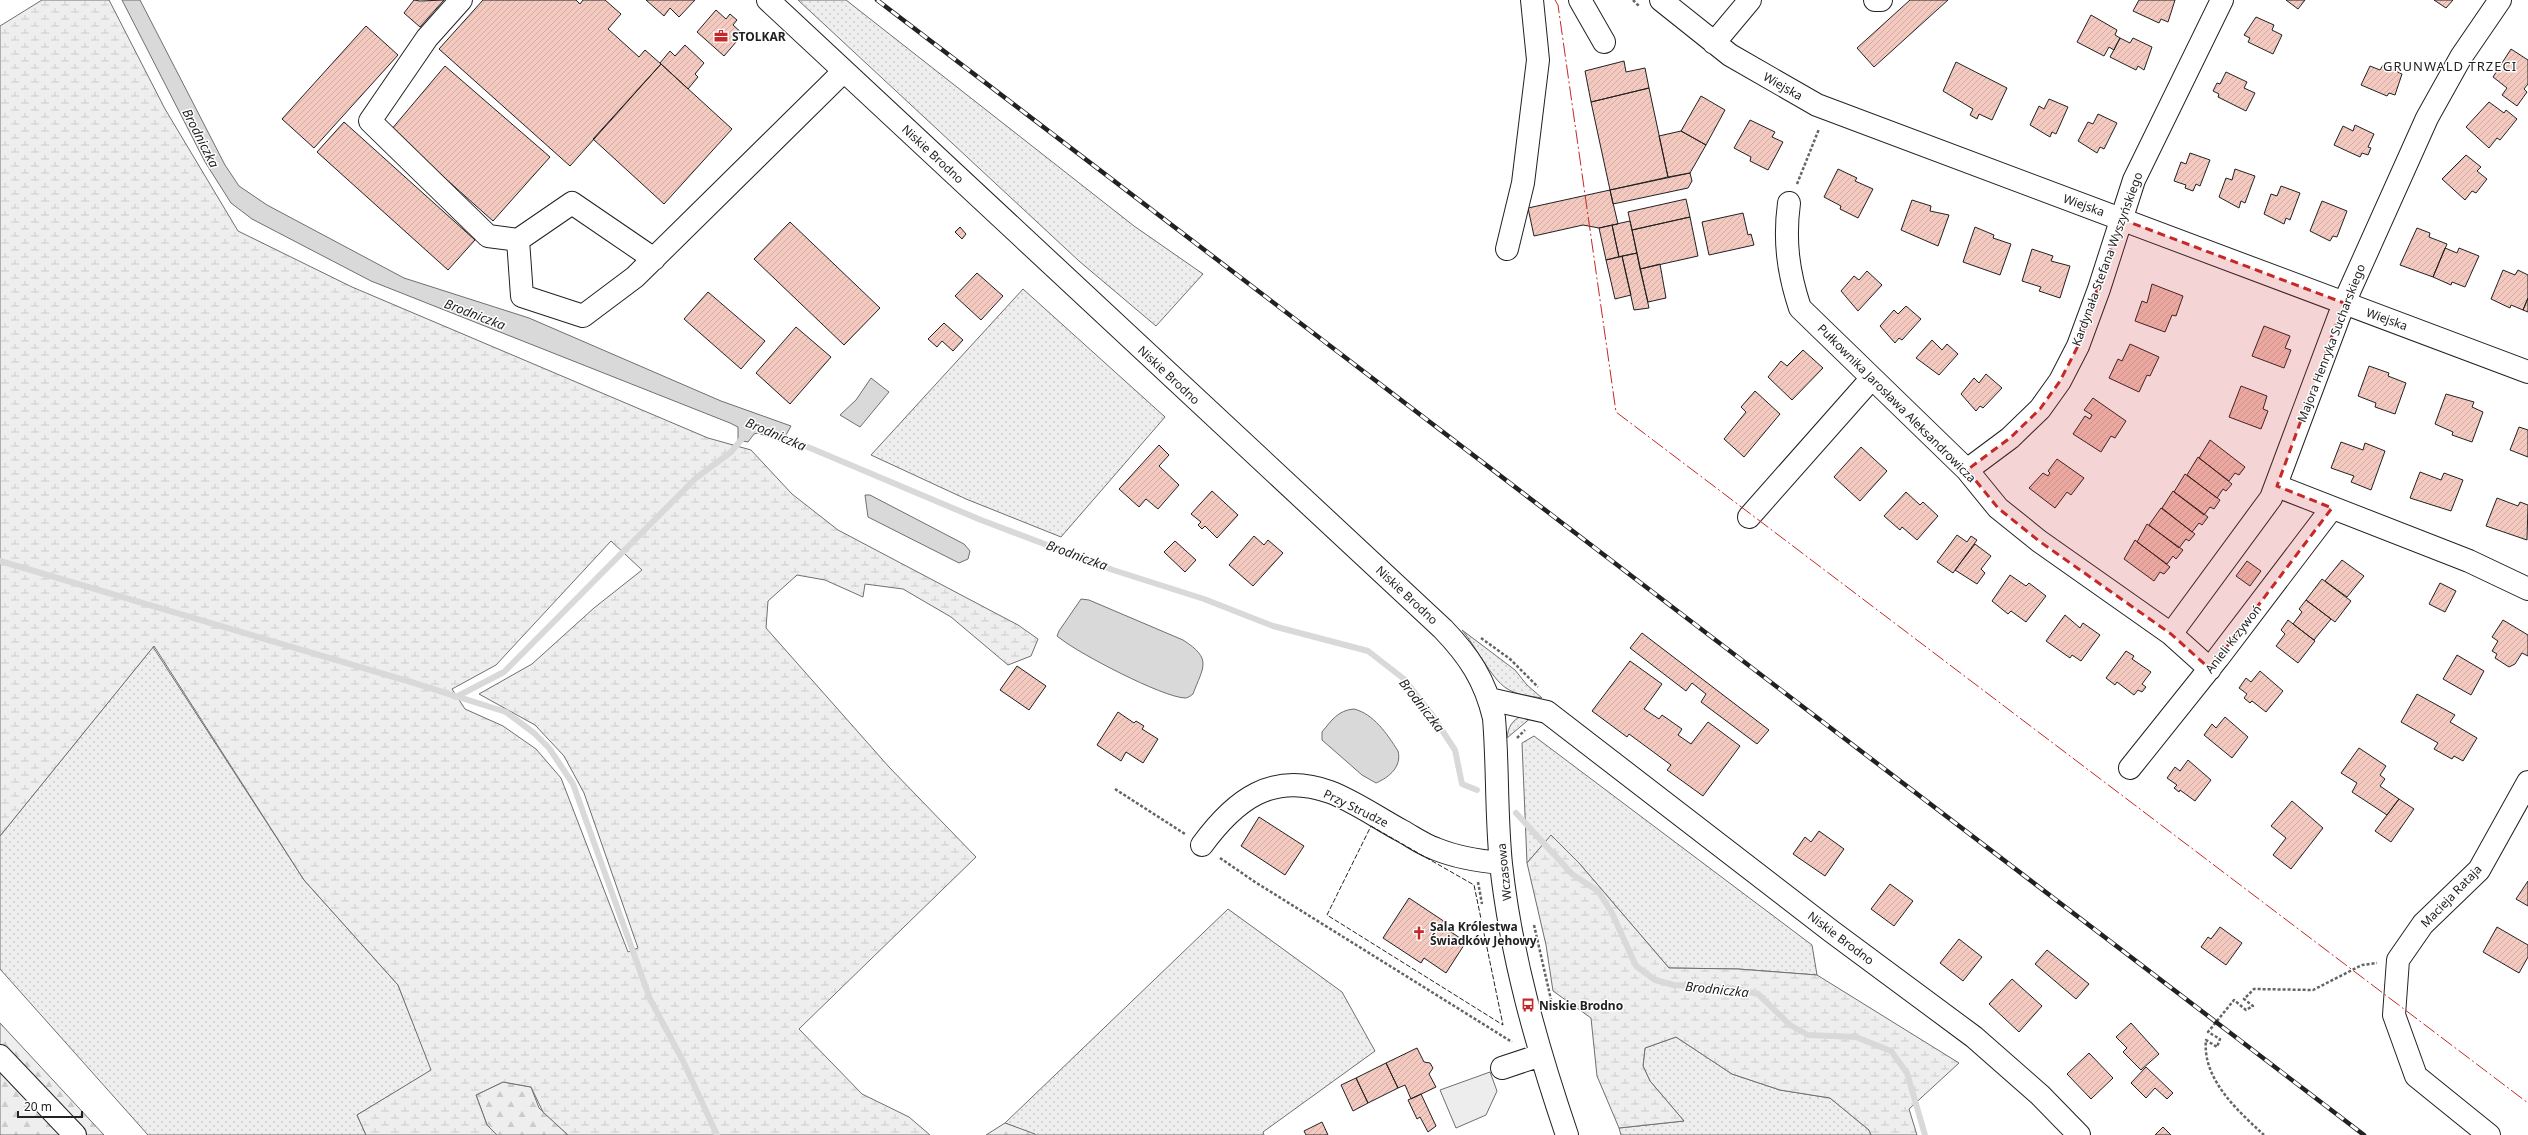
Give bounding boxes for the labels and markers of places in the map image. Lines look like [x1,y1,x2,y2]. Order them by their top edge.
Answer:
office icon: STOLKAR [713,28,729,44]
place label: STOLKAR [732,28,786,45]
place label: Sala Królestwa Świadków Jehowy [1430,918,1537,949]
church icon: Sala Królestwa Świadków Jehowy [1411,925,1427,941]
bus stop icon: Niskie Brodno [1520,997,1536,1013]
place label: Niskie Brodno [1539,997,1623,1014]

